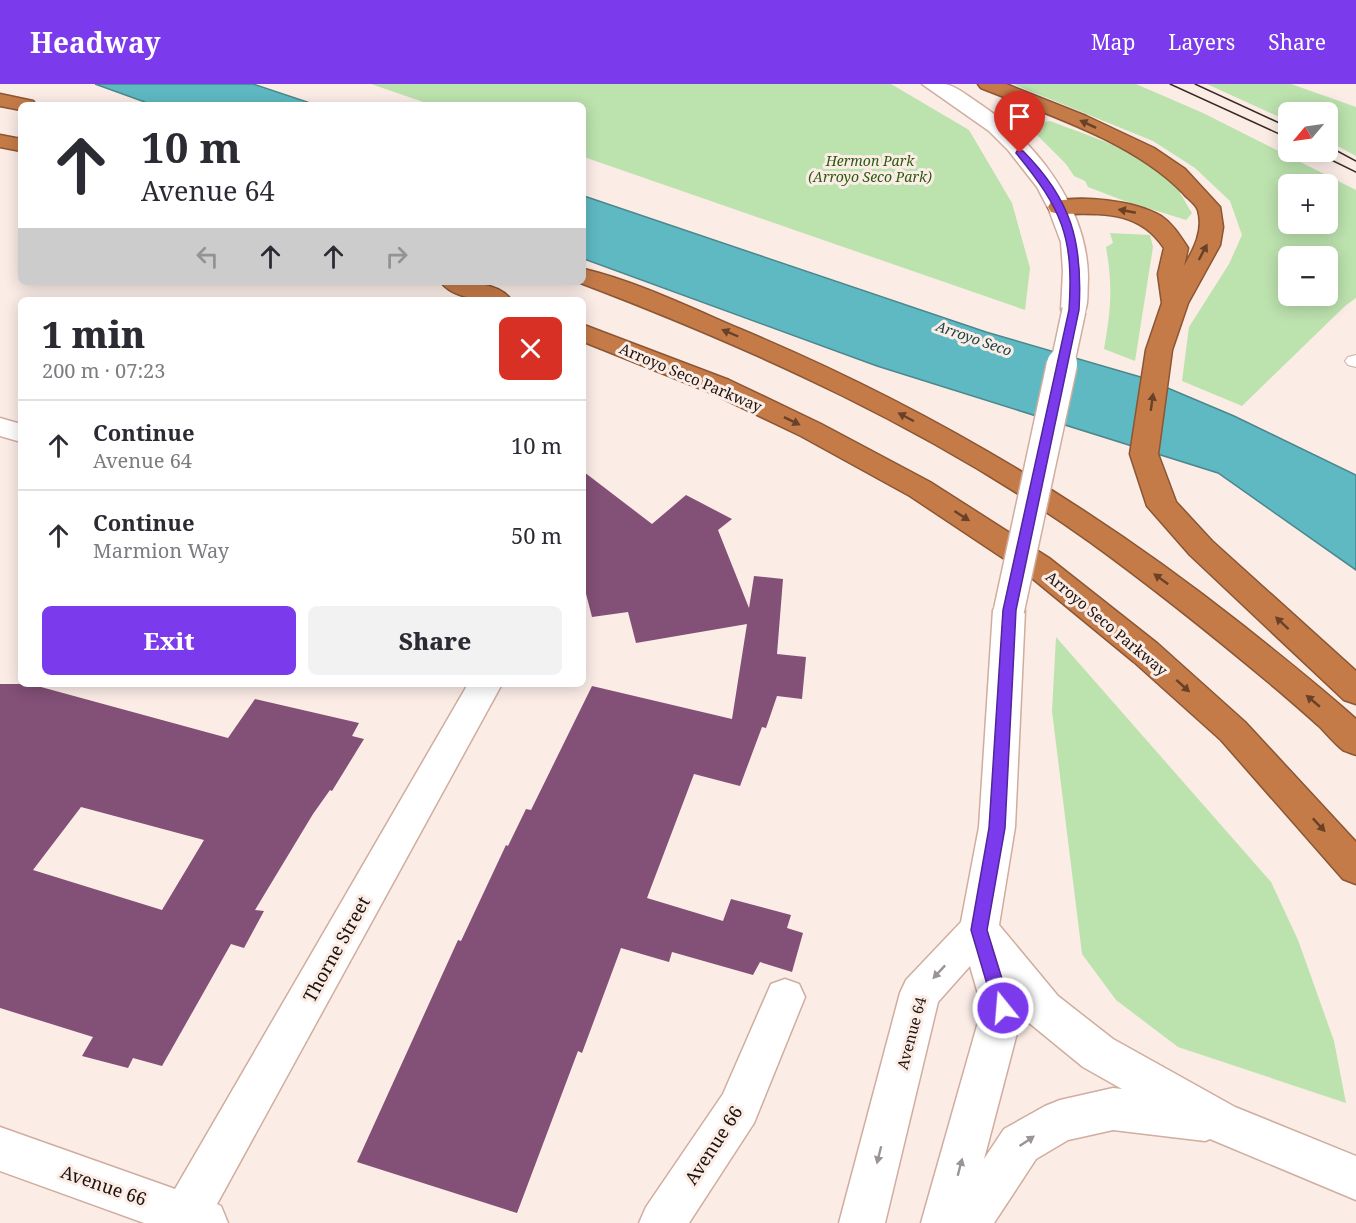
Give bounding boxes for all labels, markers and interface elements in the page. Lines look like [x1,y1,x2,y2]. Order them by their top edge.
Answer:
text: Headway [30,23,160,61]
text: Map [1091,28,1135,56]
text: Layers [1168,28,1235,56]
text: Share [1268,28,1326,56]
pin [994,91,1045,153]
icon: arrive [1003,100,1036,133]
north arrow [1278,102,1338,162]
map controls [1278,102,1338,306]
text: 10 m [141,118,241,175]
one-way arrow [1079,120,1096,129]
icon: ahead [42,126,120,204]
park label: Hermon Park (Arroyo Seco Park) [808,151,932,186]
text: Avenue 64 [141,172,275,209]
button: + [1278,174,1338,234]
one-way arrow [1117,206,1136,215]
icon: left [191,240,224,273]
icon: ahead [254,240,287,273]
icon: ahead [317,240,350,273]
icon: right [380,240,413,273]
one-way arrow [1198,243,1208,260]
button: − [1278,246,1338,306]
text: 1 min [42,310,145,359]
water label: Arroyo Seco [933,316,1014,360]
button: close [499,317,562,380]
one-way arrow [721,328,739,338]
street label: Arroyo Seco Parkway [617,338,766,416]
text: 200 m · 07:23 [42,357,165,384]
one-way arrow [1147,393,1156,412]
one-way arrow [898,412,915,422]
one-way arrow [784,416,801,425]
text: Continue [93,417,195,447]
icon: ahead [42,429,75,462]
text: 10 m [511,430,562,460]
text: Avenue 64 [93,447,192,474]
text: Continue [93,507,195,537]
one-way arrow [954,510,970,521]
icon: ahead [42,519,75,552]
text: 50 m [511,520,562,550]
text: Marmion Way [93,537,229,564]
street label: Arroyo Seco Parkway [1042,566,1172,680]
one-way arrow [1154,573,1170,585]
button: Exit [42,606,296,675]
button: Share [308,606,562,675]
one-way arrow [1275,617,1290,630]
one-way arrow [1175,679,1190,693]
one-way arrow [1306,695,1321,708]
one-way arrow [1312,817,1325,832]
street label: Thorne Street [297,892,375,1006]
one-way arrow [932,965,946,980]
position arrow [971,976,1035,1040]
street label: Avenue 64 [892,994,930,1071]
street label: Avenue 66 [679,1101,747,1189]
one-way arrow [1018,1135,1034,1147]
one-way arrow [874,1146,884,1164]
one-way arrow [955,1157,965,1176]
street label: Avenue 66 [58,1159,150,1211]

